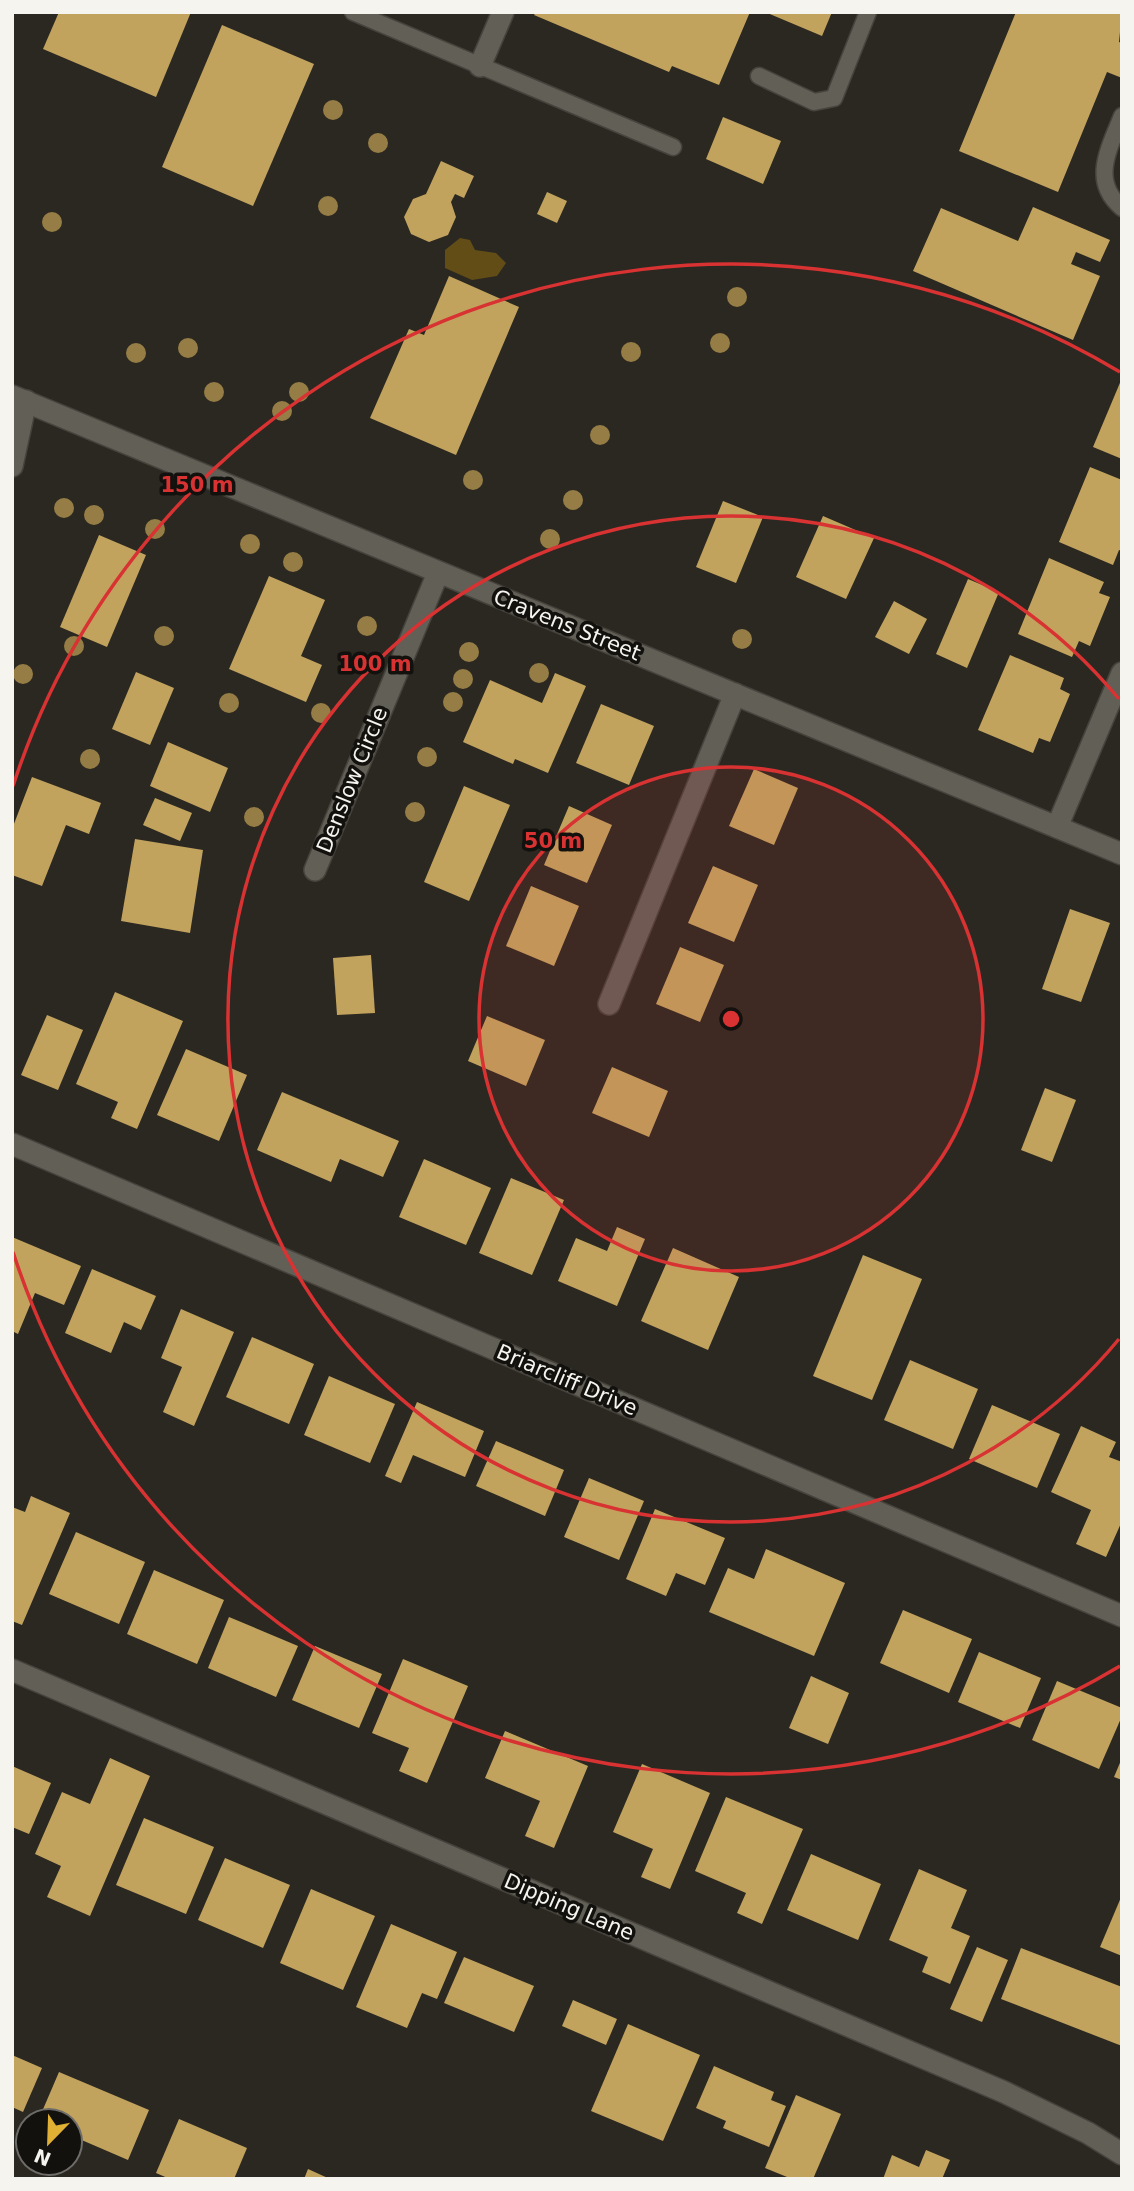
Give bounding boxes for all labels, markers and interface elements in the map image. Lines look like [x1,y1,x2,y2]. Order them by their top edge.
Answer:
text: 150 m [160,473,234,497]
street label: Cravens Street [490,585,644,665]
text: 100 m [338,652,412,676]
street label: Denslow Circle [312,704,392,856]
text: 50 m [524,829,582,853]
centre of rings [719,1007,743,1031]
street label: Briarcliff Drive [493,1340,641,1420]
street label: Dipping Lane [501,1869,637,1945]
north arrow [14,2107,84,2177]
text: N [31,2144,54,2171]

